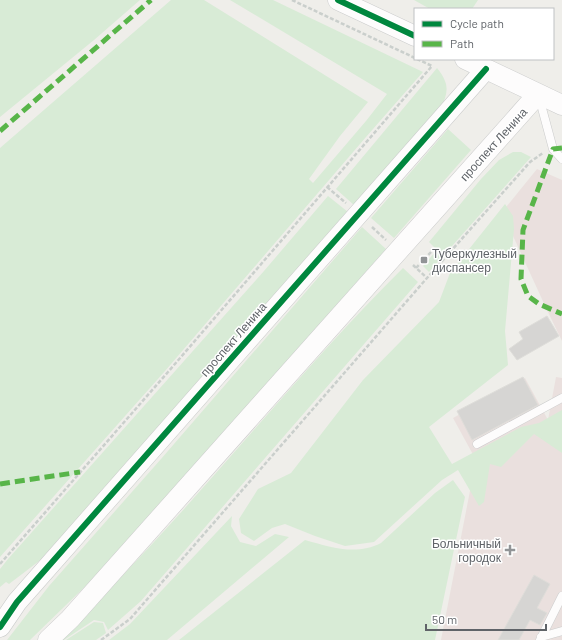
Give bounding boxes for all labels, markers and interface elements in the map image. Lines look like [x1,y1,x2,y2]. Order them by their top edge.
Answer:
legend [414,8,554,60]
text: Cycle path [450,16,504,30]
text: Path [450,36,474,50]
street label: проспект Ленина [457,104,530,184]
place label: Туберкулезный диспансер [432,246,517,275]
marker: Туберкулезный диспансер [419,255,429,265]
street label: проспект Ленина [197,299,270,380]
place label: Больничный городок [432,536,502,565]
marker: Больничный городок [504,544,516,556]
scale bar [426,606,546,632]
text: 50 m [432,612,457,626]

